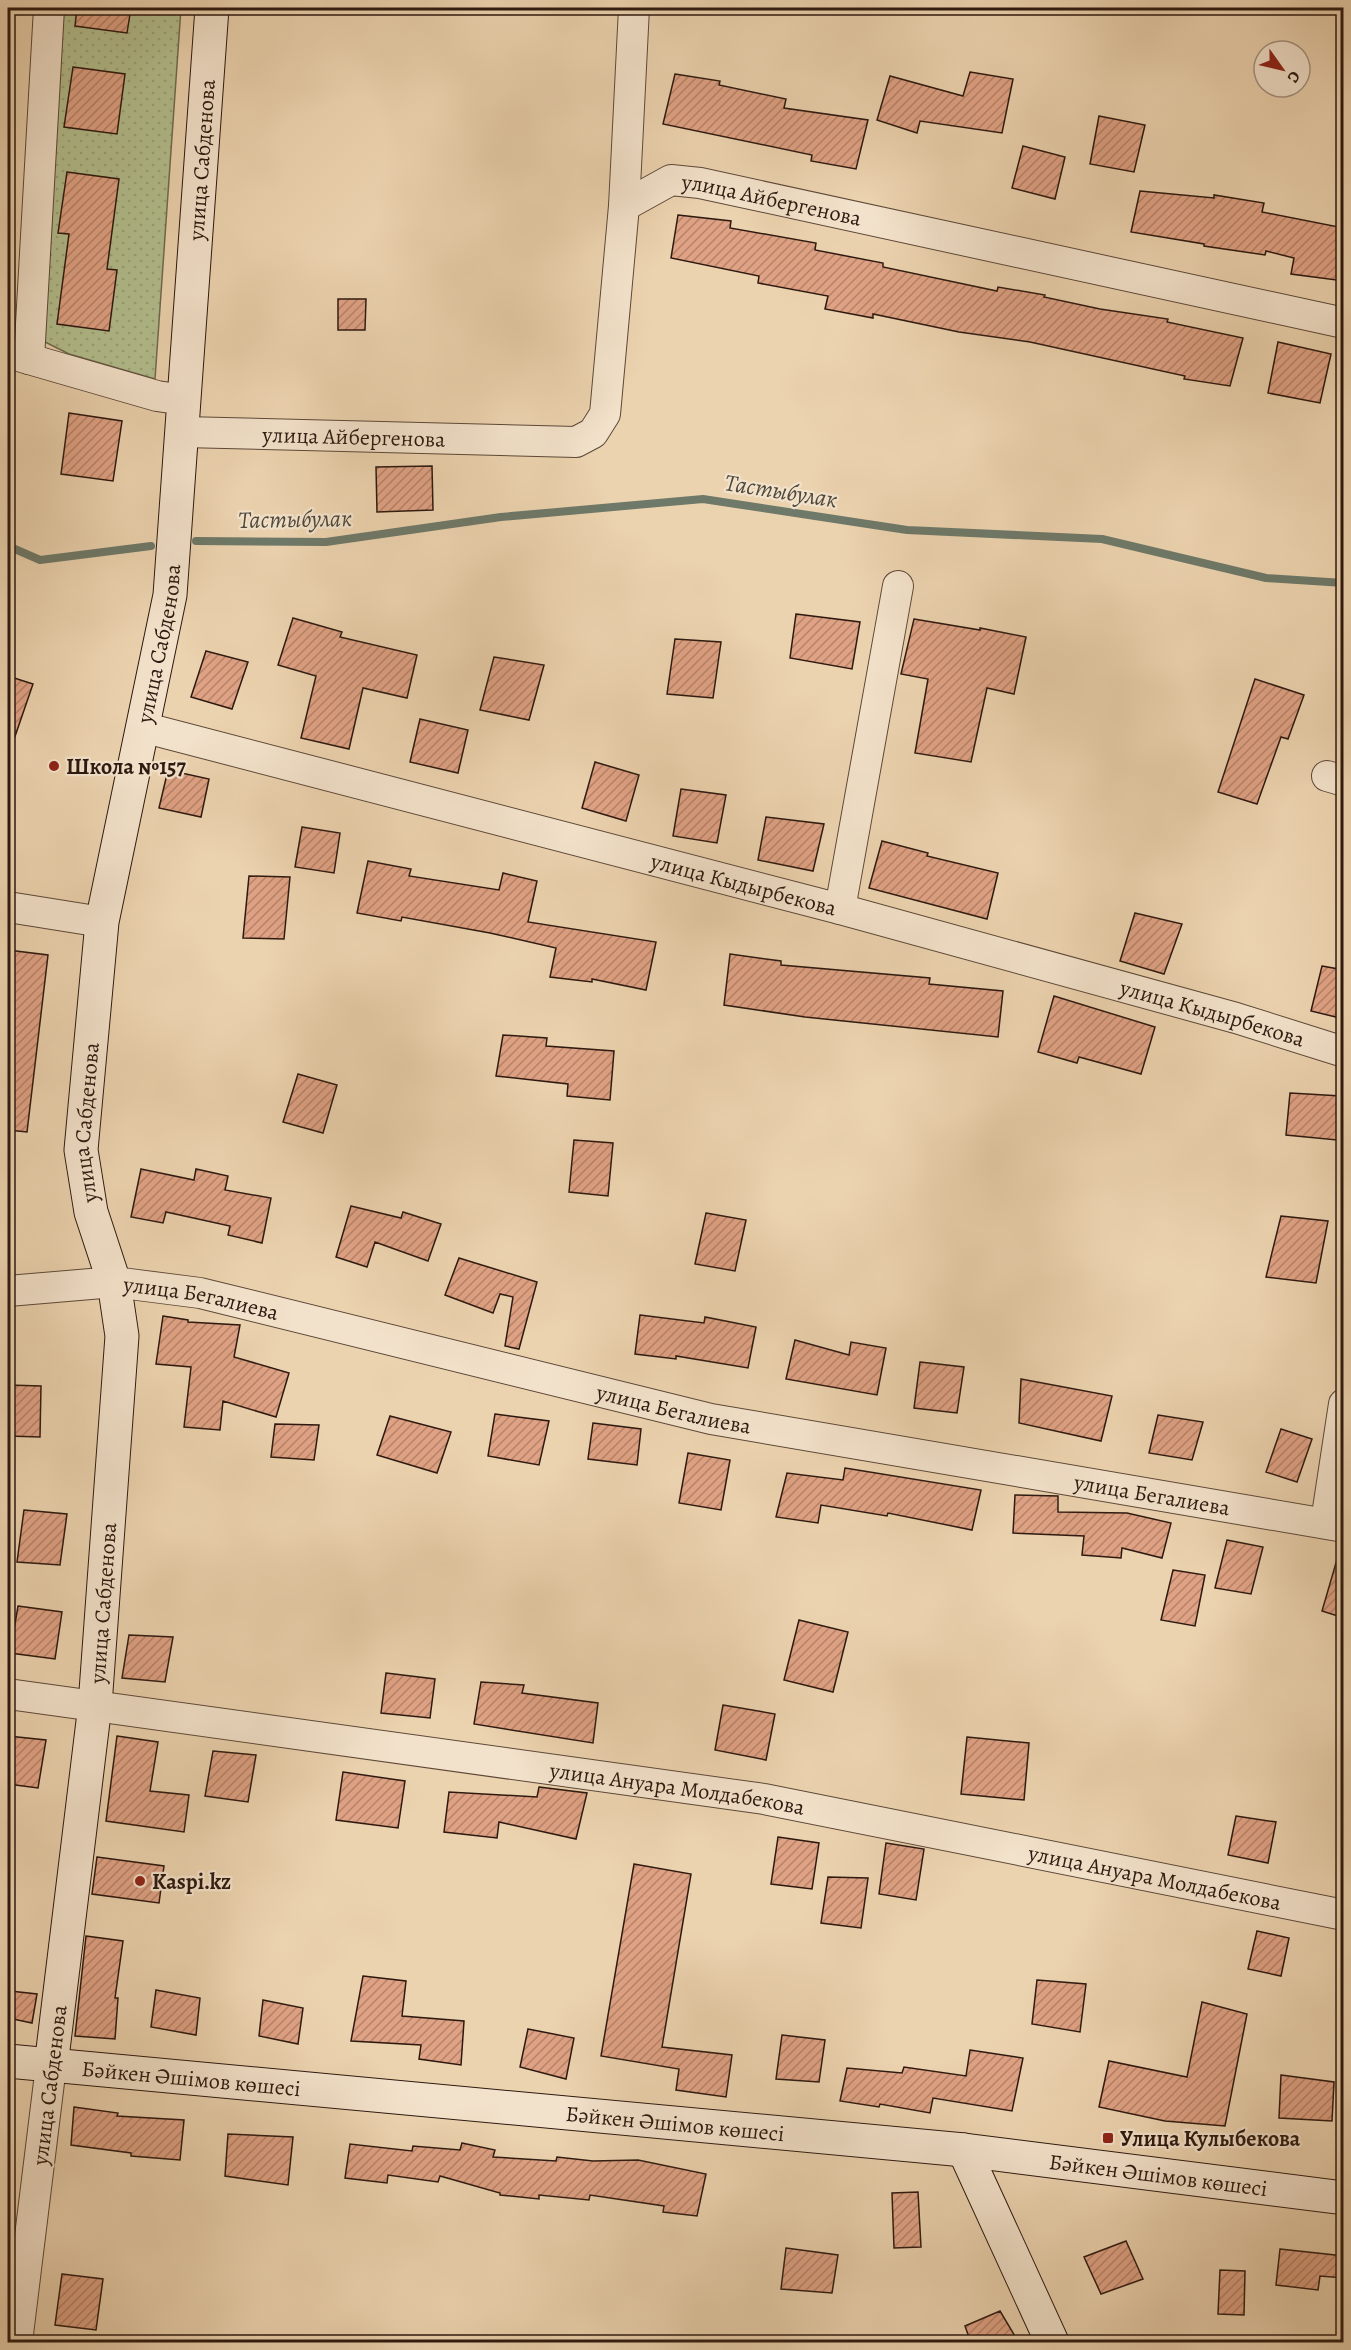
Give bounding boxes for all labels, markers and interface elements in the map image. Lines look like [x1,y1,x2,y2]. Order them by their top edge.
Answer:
north arrow [1252,39,1312,99]
text: С [1282,67,1305,87]
street label: улица Сабденова [181,77,223,242]
street label: улица Айбергенова [679,167,865,234]
street label: улица Айбергенова [261,420,447,455]
water label: Тастыбулак [722,466,840,516]
water label: Тастыбулак [238,502,352,536]
street label: улица Сабденова [130,562,188,727]
place label: Школа №157 [66,752,186,782]
marker: Школа №157 [47,759,61,773]
street label: улица Кыдырбекова [647,846,840,924]
street label: улица Кыдырбекова [1116,973,1309,1055]
street label: улица Сабденова [67,1040,107,1206]
street label: улица Бегалиева [121,1269,283,1328]
street label: улица Бегалиева [592,1377,754,1442]
street label: улица Бегалиева [1071,1467,1233,1523]
street label: улица Сабденова [83,1521,124,1686]
street label: улица Ануара Молдабекова [547,1755,808,1823]
street label: улица Ануара Молдабекова [1025,1838,1285,1918]
place label: Kaspi.kz [152,1867,231,1897]
marker: Kaspi.kz [133,1874,147,1888]
street label: улица Сабденова [25,2002,75,2168]
street label: Бәйкен Әшімов көшесі [80,2054,302,2104]
street label: Бәйкен Әшімов көшесі [564,2099,786,2149]
place label: Улица Кулыбекова [1120,2124,1301,2154]
marker: Улица Кулыбекова [1101,2131,1115,2145]
street label: Бәйкен Әшімов көшесі [1047,2147,1269,2204]

